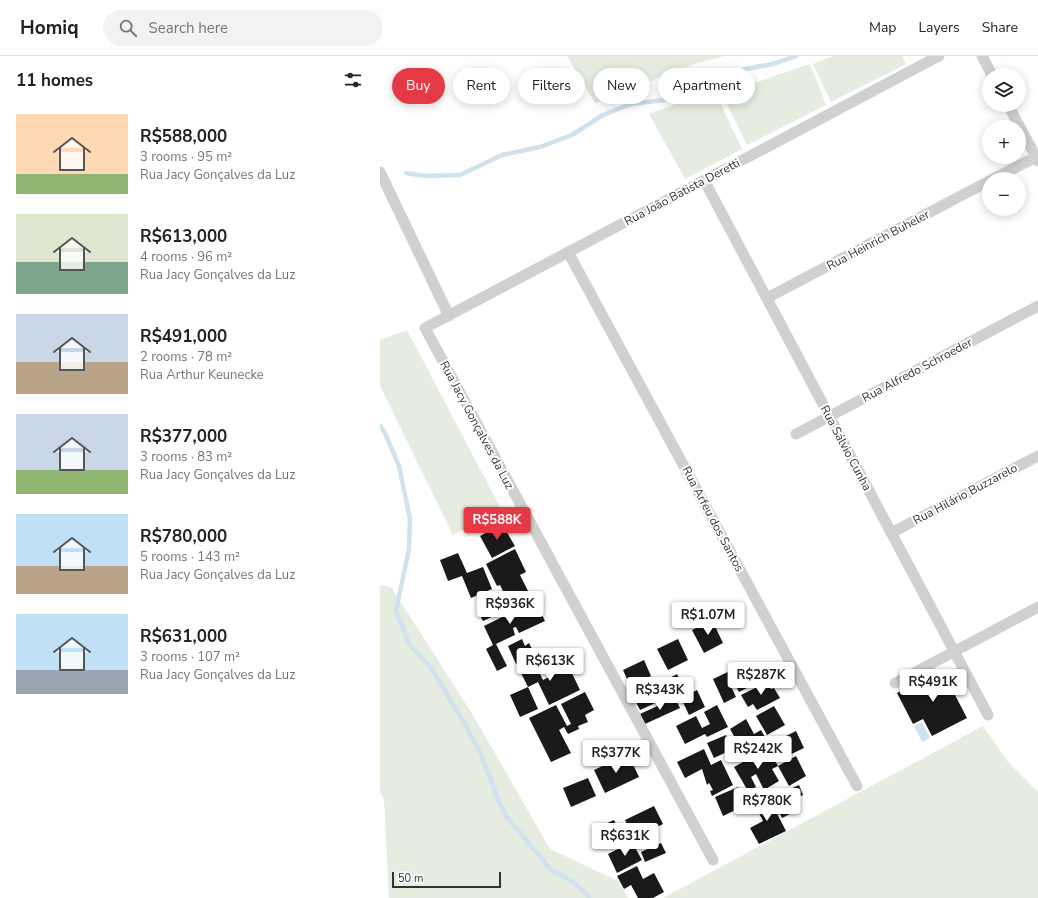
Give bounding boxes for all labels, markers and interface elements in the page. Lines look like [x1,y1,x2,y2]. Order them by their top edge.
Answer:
search box [103,10,383,46]
text: Homiq [20,15,79,41]
icon: search [117,17,139,39]
text: Search here [149,18,228,38]
text: Map [869,18,896,37]
text: Layers [918,18,960,37]
text: Share [982,18,1018,37]
chip: Buy [392,68,445,104]
chip: Rent [453,68,510,104]
chip: Filters [518,68,585,104]
chip: New [593,68,650,104]
chip: Apartment [658,68,755,104]
map controls [982,68,1026,216]
button: layers [982,68,1026,112]
text: 11 homes [16,69,93,92]
icon: filters [342,69,364,91]
button: + [982,120,1026,164]
text: R$588,000 [140,125,227,148]
icon: home [48,130,96,178]
text: 3 rooms · 95 m² [140,148,232,166]
street label: Rua João Batista Deretti [621,155,743,229]
text: Rua Jacy Gonçalves da Luz [140,166,295,184]
button: − [982,172,1026,216]
street label: Rua Heinrich Buheler [824,206,933,274]
text: R$613,000 [140,225,227,248]
icon: home [48,230,96,278]
text: 4 rooms · 96 m² [140,248,232,266]
text: Rua Jacy Gonçalves da Luz [140,266,295,284]
text: R$491,000 [140,325,227,348]
icon: home [48,330,96,378]
street label: Rua Alfredo Schroeder [859,334,975,406]
text: 2 rooms · 78 m² [140,348,232,366]
street label: Rua Jacy Gonçalves da Luz [436,358,518,492]
text: Rua Arthur Keunecke [140,366,264,384]
street label: Rua Sálvio Cunha [817,402,875,494]
text: R$377,000 [140,425,227,448]
icon: home [48,430,96,478]
text: 3 rooms · 83 m² [140,448,232,466]
street label: Rua Hilário Buzzarelo [910,460,1020,528]
street label: Rua Arfeu dos Santos [678,463,748,575]
text: Rua Jacy Gonçalves da Luz [140,466,295,484]
pin: R$588K [464,507,530,541]
text: R$588K [473,511,521,529]
text: R$780,000 [140,525,227,548]
icon: home [48,530,96,578]
text: 5 rooms · 143 m² [140,548,240,566]
text: Rua Jacy Gonçalves da Luz [140,566,295,584]
pin: R$936K [477,591,543,625]
text: R$936K [486,595,534,613]
pin: R$1.07M [671,602,745,636]
text: R$1.07M [681,606,735,624]
text: R$631,000 [140,625,227,648]
icon: home [48,630,96,678]
text: 3 rooms · 107 m² [140,648,240,666]
pin: R$613K [517,648,583,682]
text: R$613K [526,652,574,670]
pin: R$287K [728,662,794,696]
text: Rua Jacy Gonçalves da Luz [140,666,295,684]
text: R$287K [737,666,785,684]
pin: R$491K [900,669,966,703]
text: R$491K [909,673,957,691]
pin: R$343K [627,677,693,711]
text: R$343K [636,681,684,699]
pin: R$242K [725,736,791,770]
pin: R$377K [583,740,649,774]
text: R$242K [734,740,782,758]
text: R$377K [592,744,640,762]
pin: R$780K [734,788,800,822]
text: R$780K [743,792,791,810]
pin: R$631K [592,823,658,857]
text: R$631K [601,827,649,845]
scale bar [392,870,501,889]
text: 50 m [398,871,423,886]

